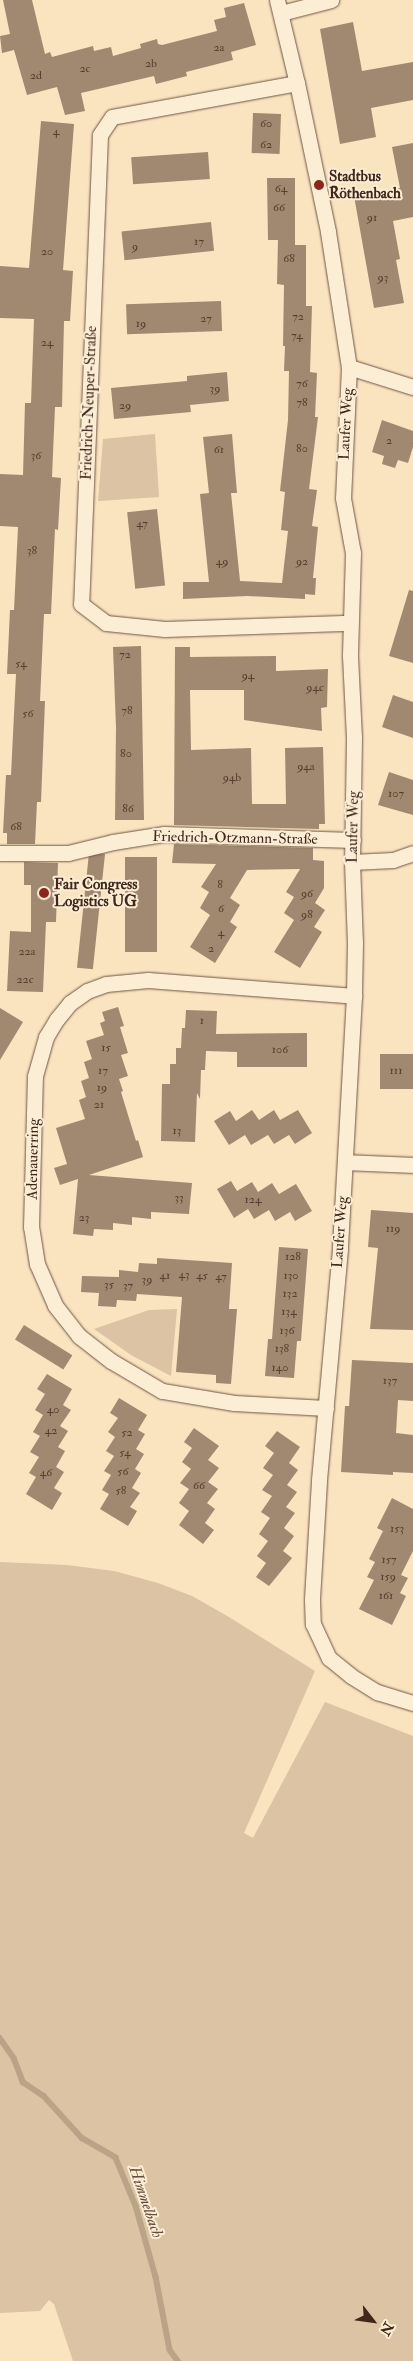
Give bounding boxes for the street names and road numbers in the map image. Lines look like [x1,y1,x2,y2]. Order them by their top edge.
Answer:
street label: Friedrich-Neuper-Straße [77,326,101,480]
street label: Laufer Weg [335,387,357,461]
street label: Laufer Weg [343,791,363,863]
street label: Friedrich-Otzmann-Straße [152,828,318,848]
street label: Adenauerring [23,1118,43,1200]
street label: Laufer Weg [329,1195,351,1269]

